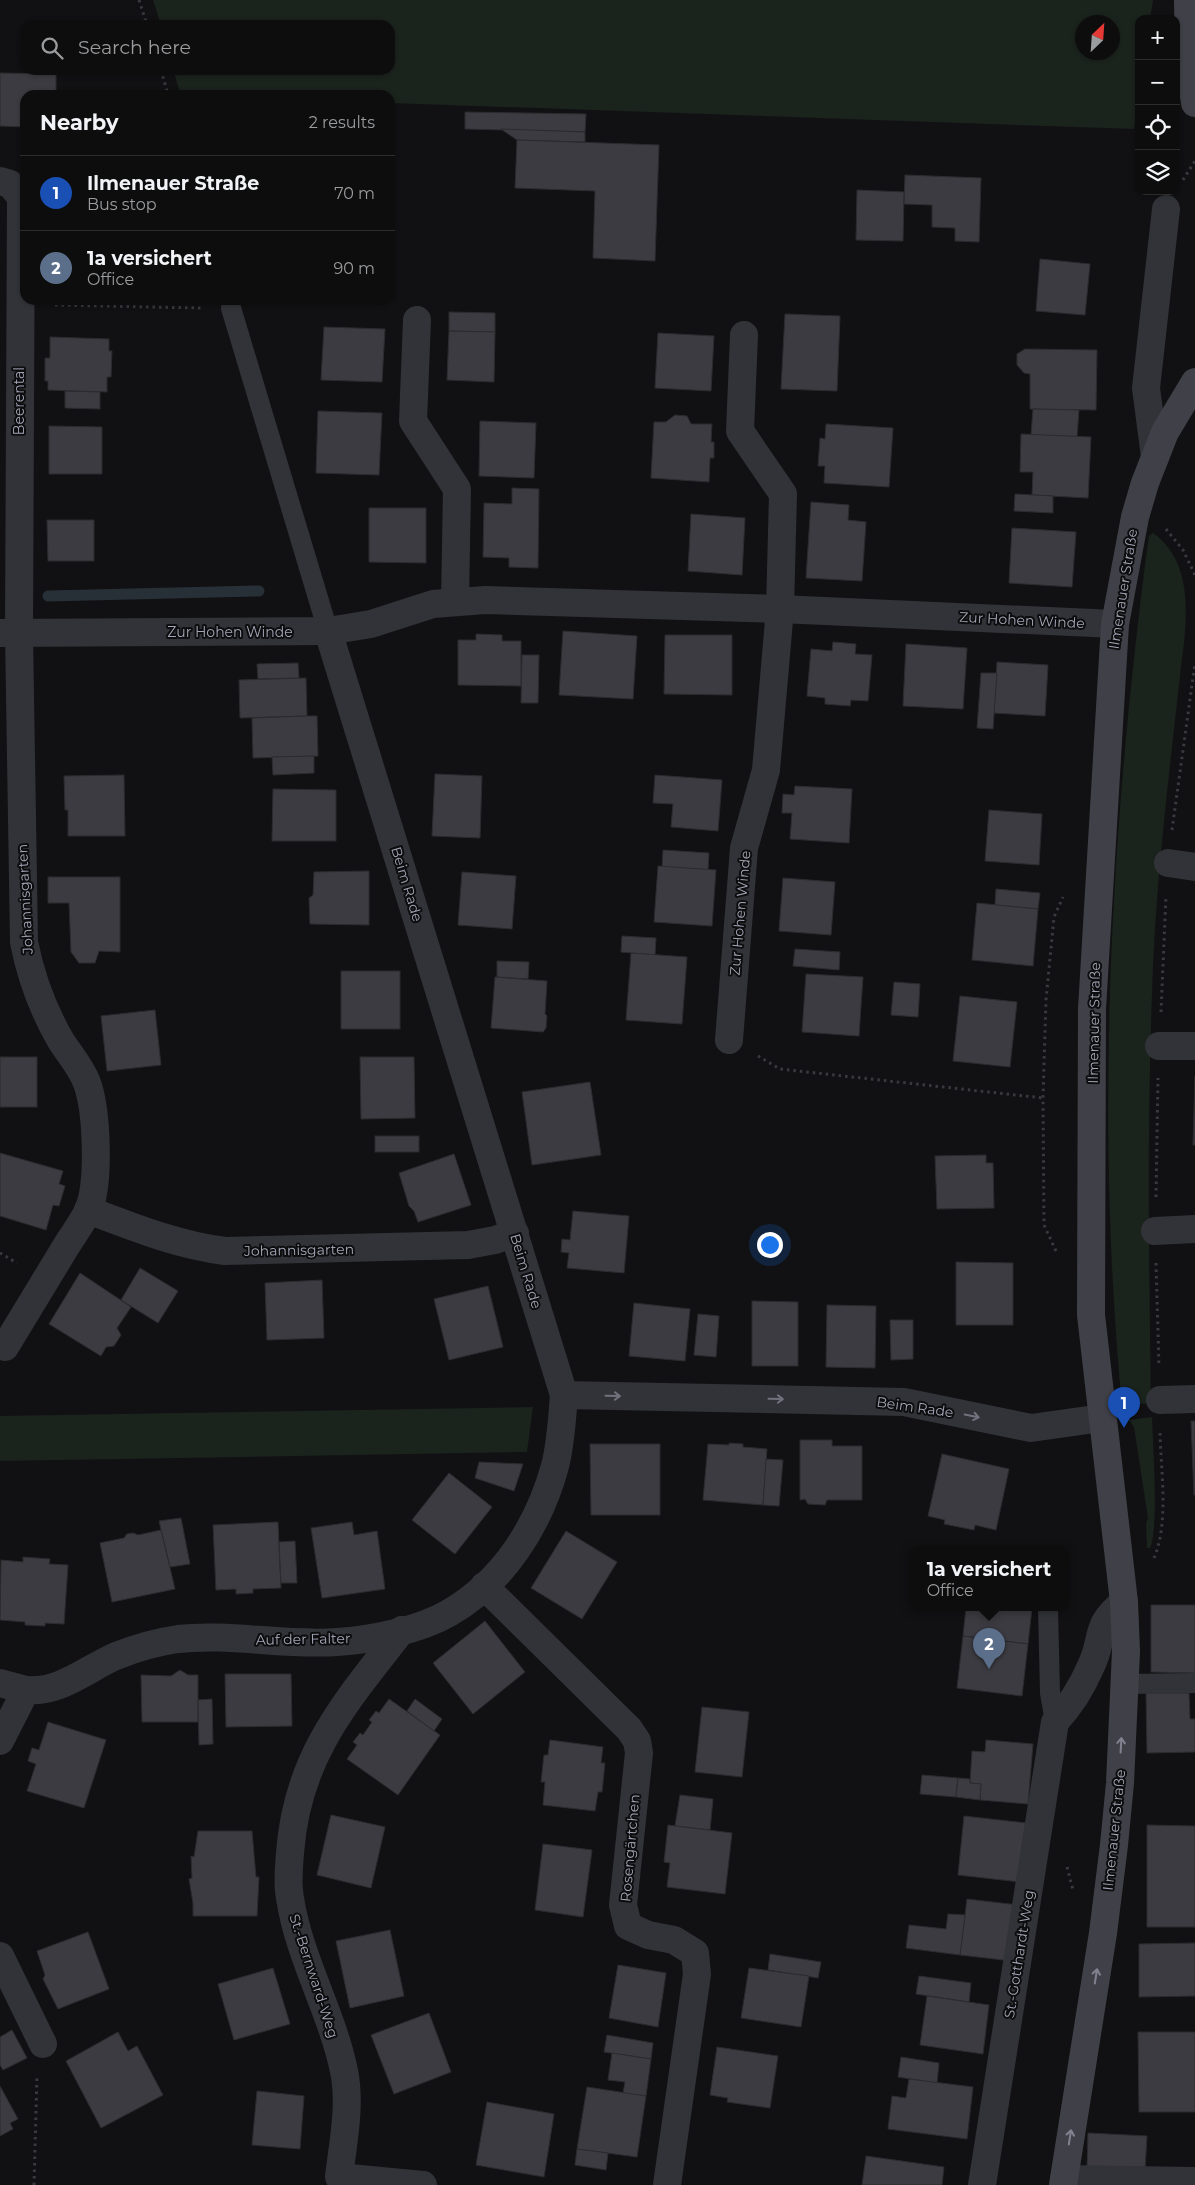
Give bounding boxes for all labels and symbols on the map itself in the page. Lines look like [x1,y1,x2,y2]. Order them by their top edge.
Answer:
north arrow [1075,15,1120,60]
street label: Beerental [10,367,28,435]
street label: Ilmenauer Straße [1105,528,1141,650]
street label: Zur Hohen Winde [959,608,1085,632]
street label: Zur Hohen Winde [167,623,293,641]
street label: Johannisgarten [13,844,37,955]
street label: Beim Rade [387,844,427,924]
street label: Zur Hohen Winde [726,850,754,976]
street label: Ilmenauer Straße [1084,962,1104,1084]
street label: Beim Rade [506,1231,546,1311]
your location [757,1232,783,1258]
street label: Johannisgarten [243,1240,354,1260]
pin: 1 [1108,1387,1140,1428]
one-way arrow [605,1391,621,1400]
street label: Beim Rade [875,1393,955,1421]
one-way arrow [767,1394,783,1404]
one-way arrow [963,1412,979,1421]
pin: 2 [973,1628,1005,1669]
street label: Auf der Falter [255,1629,351,1649]
one-way arrow [1117,1738,1126,1754]
street label: Ilmenauer Straße [1099,1769,1129,1891]
street label: Rosengärtchen [616,1793,644,1903]
street label: St.-Gotthardt-Weg [1000,1889,1038,2019]
street label: St.-Bernward-Weg [285,1912,343,2040]
one-way arrow [1091,1969,1101,1985]
one-way arrow [1066,2129,1076,2145]

